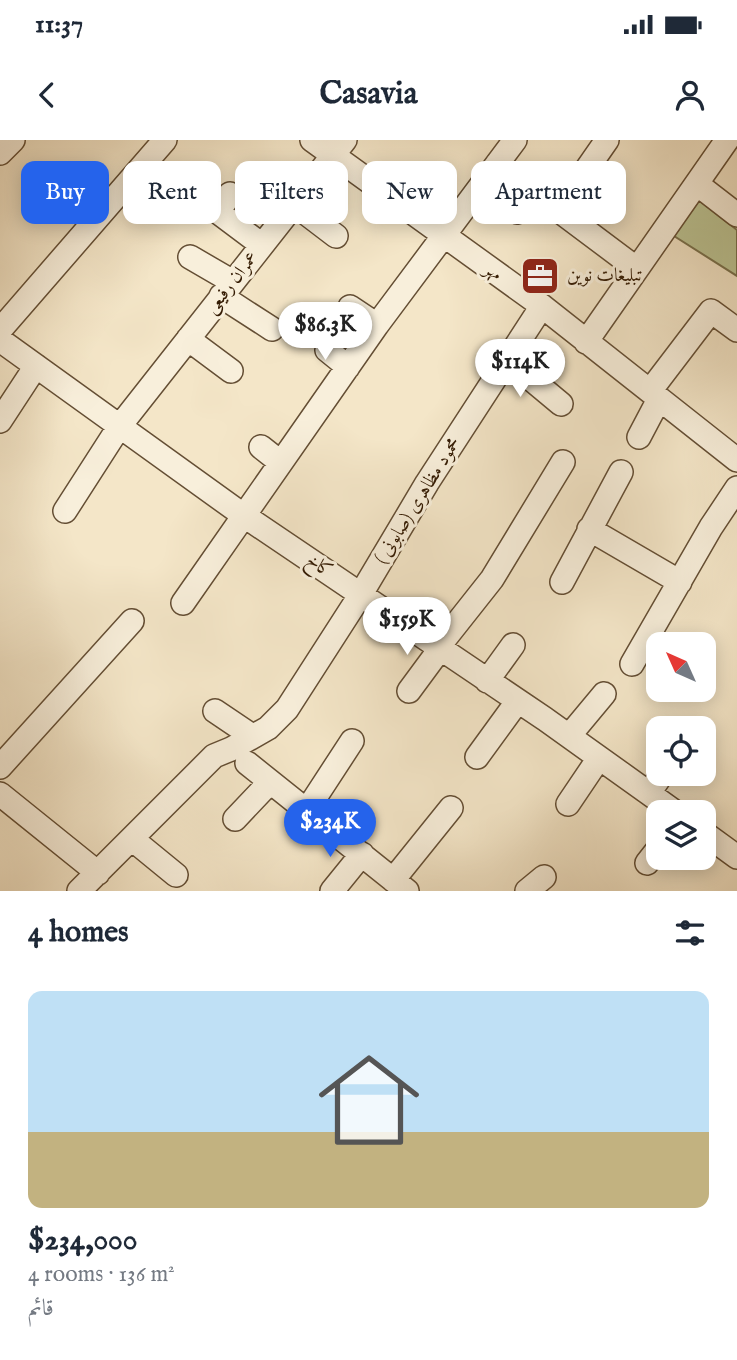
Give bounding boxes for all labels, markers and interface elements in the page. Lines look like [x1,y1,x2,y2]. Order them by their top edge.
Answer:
text: 11:37 [35,8,83,41]
text: Casavia [319,74,418,115]
icon: back [28,76,66,114]
icon: person [671,76,709,114]
chip: Buy [21,161,109,224]
chip: Rent [123,161,221,224]
chip: Filters [235,161,348,224]
chip: New [362,161,457,224]
chip: Apartment [471,161,626,224]
street label: عمران رفیعی [200,247,264,319]
office icon: تبلیغات نوین [519,255,561,297]
street label: مهر [478,256,507,287]
place label: تبلیغات نوین [567,264,643,288]
pin: $86.3K [268,302,382,362]
text: $86.3K [294,310,356,339]
pin: $114K [471,340,569,399]
text: $114K [491,347,549,376]
street label: محمود مظاهری (صابونی ) [369,433,467,569]
street label: کاخ [299,548,337,587]
pin: $159K [358,598,456,657]
text: $159K [379,605,435,634]
north arrow [646,632,716,702]
map controls [646,632,716,870]
button: locate [646,716,716,786]
pin: $234K [281,800,379,859]
button: layers [646,800,716,870]
text: $234K [300,807,360,836]
text: 4 homes [28,914,129,952]
icon: filters [671,914,709,952]
icon: home [306,1037,432,1163]
text: $234,000 [28,1222,138,1260]
text: 4 rooms · 136 m² [28,1260,175,1289]
text: قائم [28,1294,54,1323]

